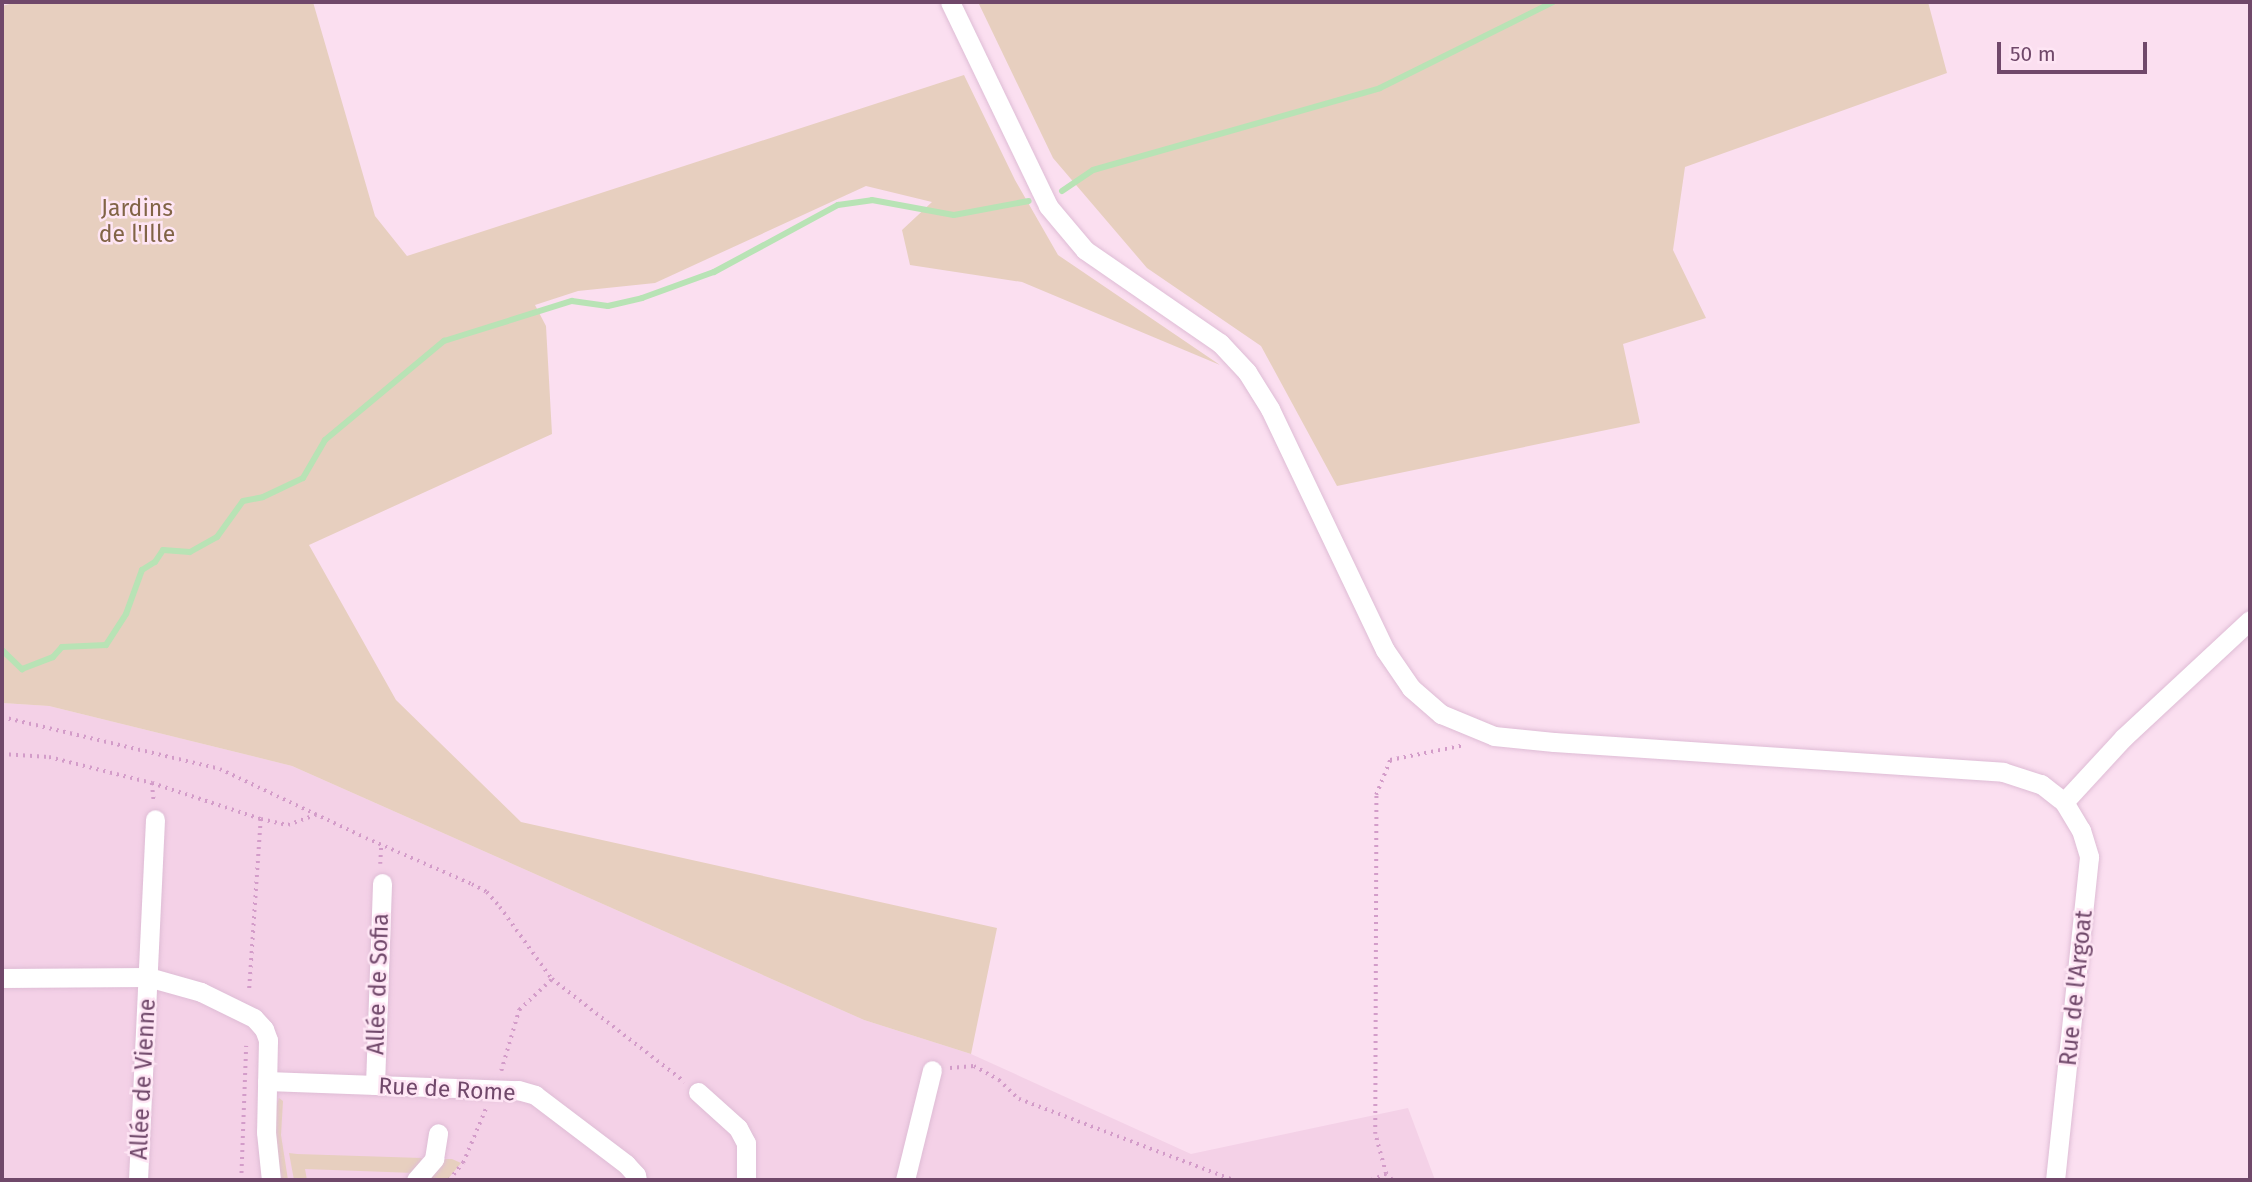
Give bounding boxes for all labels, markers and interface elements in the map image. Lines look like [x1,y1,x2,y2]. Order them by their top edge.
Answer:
scale bar [2000,28,2150,72]
text: 50 m [2010,41,2056,67]
park label: Jardins de l'Ille [99,194,175,248]
street label: Rue de l'Argoat [2054,909,2098,1067]
street label: Allée de Sofia [362,913,394,1055]
street label: Allée de Vienne [125,998,161,1160]
street label: Rue de Rome [378,1072,516,1106]

